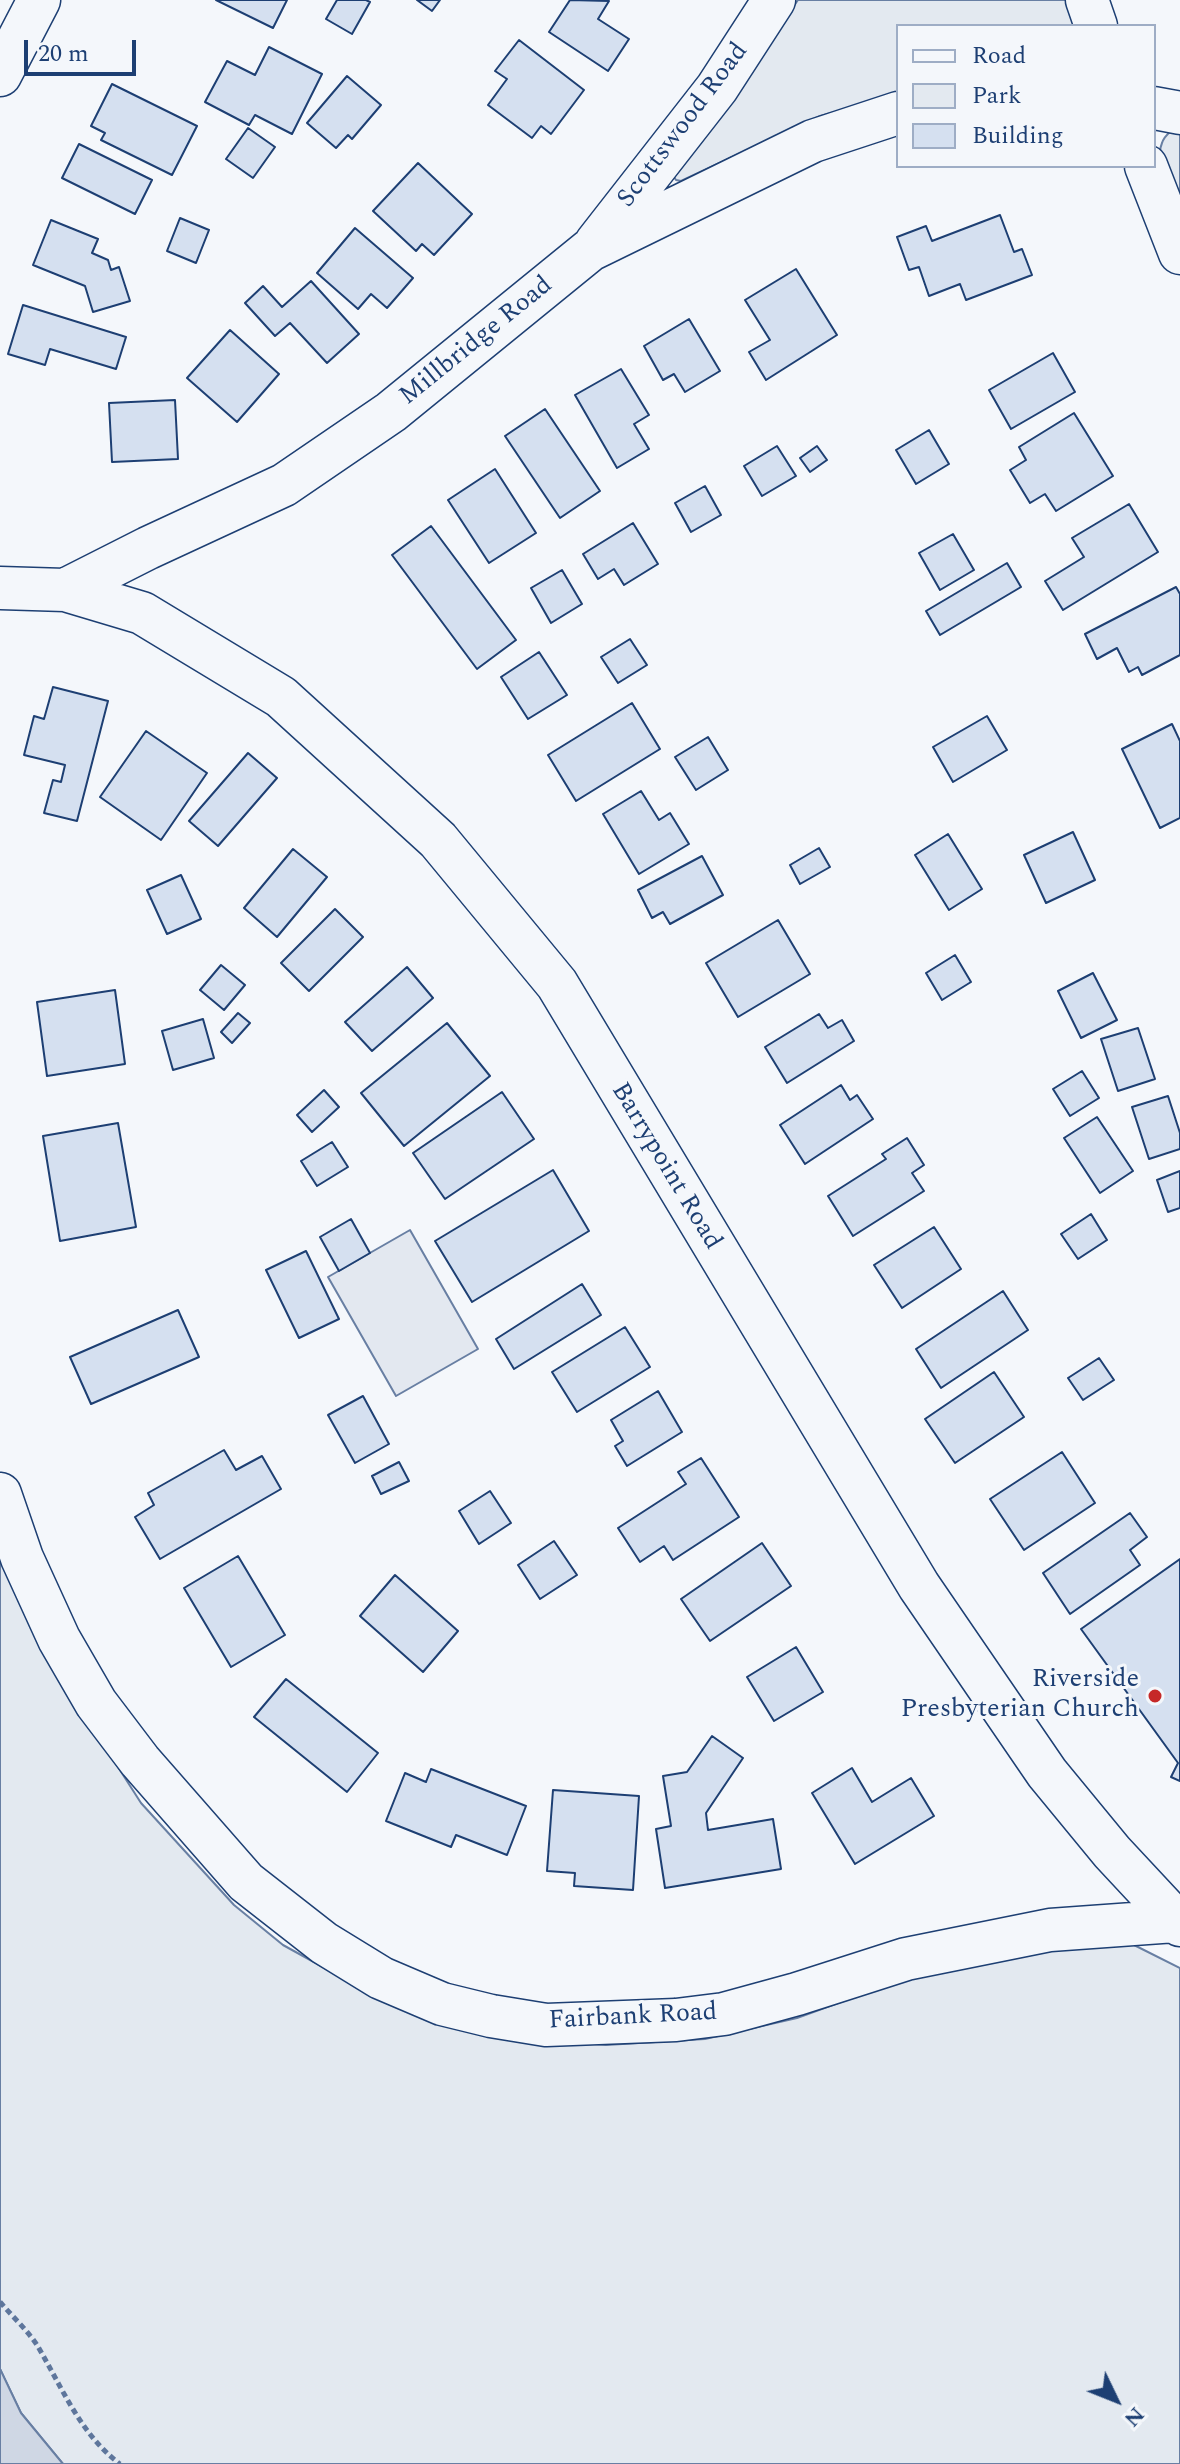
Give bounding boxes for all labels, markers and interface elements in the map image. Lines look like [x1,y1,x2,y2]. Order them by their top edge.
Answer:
scale bar [28,24,140,74]
legend [896,24,1156,168]
text: 20 m [38,36,89,72]
street label: Scottswood Road [612,38,756,214]
text: Road [972,38,1026,74]
text: Park [972,78,1022,114]
text: Building [972,118,1064,154]
street label: Millbridge Road [394,271,560,413]
street label: Barrypoint Road [603,1078,727,1256]
place label: Riverside Presbyterian Church [901,1665,1139,1726]
marker: Riverside Presbyterian Church [1146,1687,1164,1705]
street label: Fairbank Road [548,1998,718,2038]
north arrow [1076,2360,1156,2440]
text: N [1116,2399,1152,2435]

